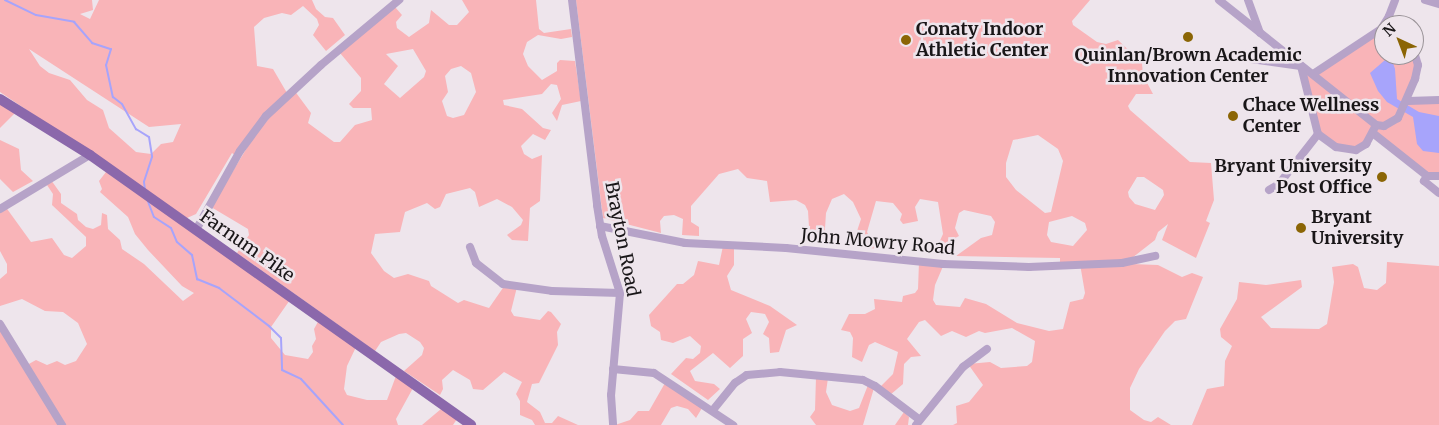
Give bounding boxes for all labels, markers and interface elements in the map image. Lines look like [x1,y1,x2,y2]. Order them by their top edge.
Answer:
north arrow [1374,15,1424,65]
place label: Conaty Indoor Athletic Center [916,19,1048,62]
text: N [1379,19,1400,40]
marker: Quinlan/Brown Academic Innovation Center [1182,31,1194,43]
marker: Conaty Indoor Athletic Center [900,34,912,46]
place label: Quinlan/Brown Academic Innovation Center [1074,45,1302,88]
place label: Chace Wellness Center [1243,95,1379,138]
marker: Chace Wellness Center [1227,110,1239,122]
place label: Bryant University Post Office [1214,156,1372,198]
marker: Bryant University Post Office [1376,171,1388,183]
street label: Brayton Road [600,180,644,298]
street label: Farnum Pike [196,205,298,287]
place label: Bryant University [1311,207,1403,250]
marker: Bryant University [1295,222,1307,234]
street label: John Mowry Road [800,224,956,260]

